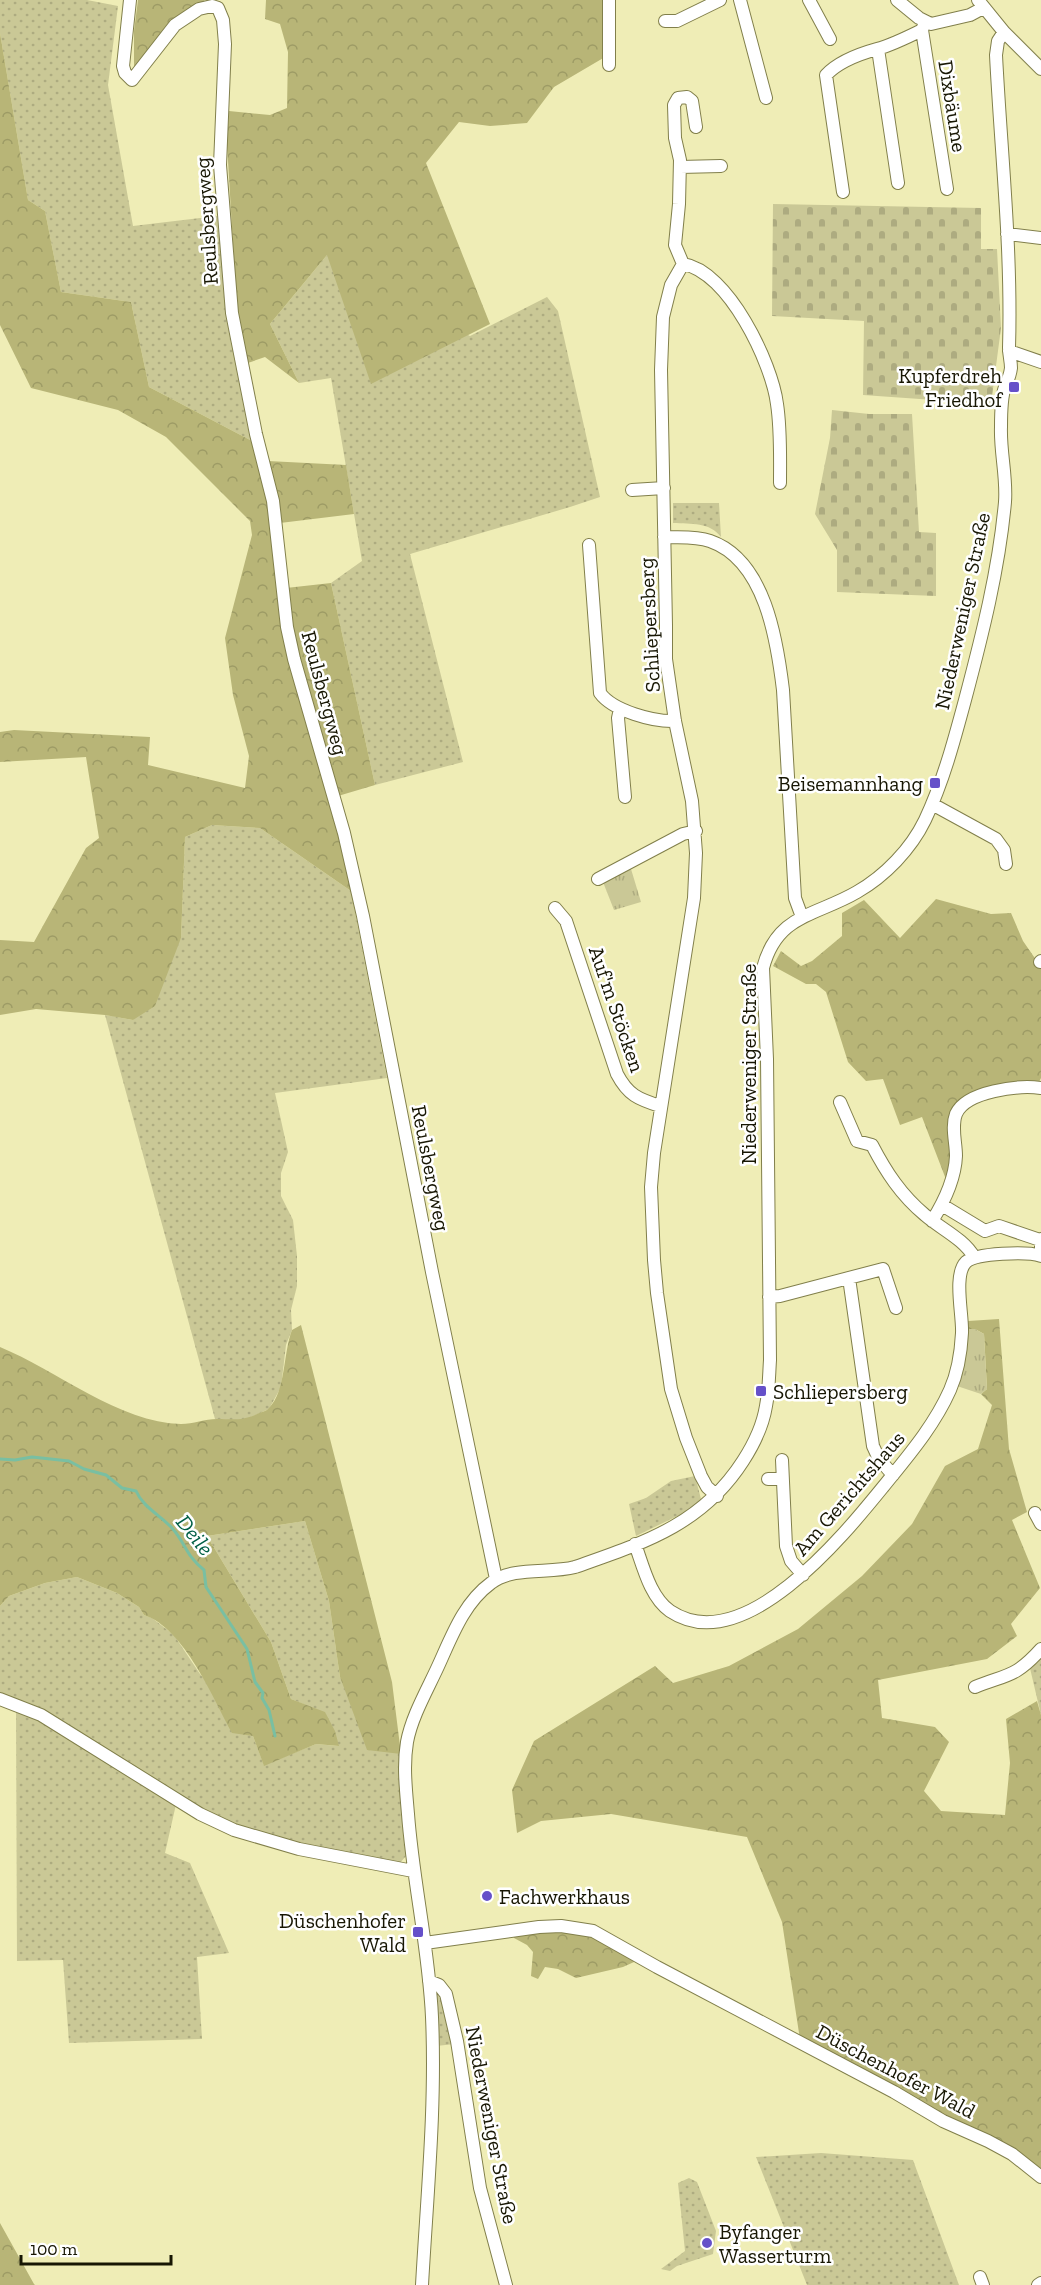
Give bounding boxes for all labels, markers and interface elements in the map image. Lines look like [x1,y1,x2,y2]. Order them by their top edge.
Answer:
street label: Dixbäume [933,58,973,154]
street label: Reulsbergweg [189,156,223,286]
place label: Kupferdreh Friedhof [898,363,1003,412]
marker: Kupferdreh Friedhof [1007,380,1021,394]
street label: Niederweniger Straße [929,510,995,712]
street label: Schliepersberg [633,557,665,693]
street label: Reulsbergweg [296,628,354,758]
place label: Beisemannhang [778,771,923,796]
marker: Beisemannhang [928,776,942,790]
street label: Auf'm Stöcken [584,943,650,1075]
street label: Niederweniger Straße [736,963,761,1164]
street label: Reulsbergweg [407,1103,456,1234]
place label: Schliepersberg [773,1379,908,1404]
marker: Schliepersberg [754,1384,768,1398]
street label: Am Gerichtshaus [788,1426,910,1560]
water label: Deile [170,1509,220,1561]
place label: Fachwerkhaus [499,1884,630,1909]
marker: Fachwerkhaus [480,1889,494,1903]
place label: Düschenhofer Wald [279,1908,406,1957]
marker: Düschenhofer Wald [411,1925,425,1939]
street label: Düschenhofer Wald [812,2018,980,2124]
street label: Niederweniger Straße [461,2024,523,2226]
place label: Byfanger Wasserturm [719,2219,831,2268]
scale bar [21,2228,171,2266]
marker: Byfanger Wasserturm [700,2236,714,2250]
text: 100 m [30,2238,78,2260]

